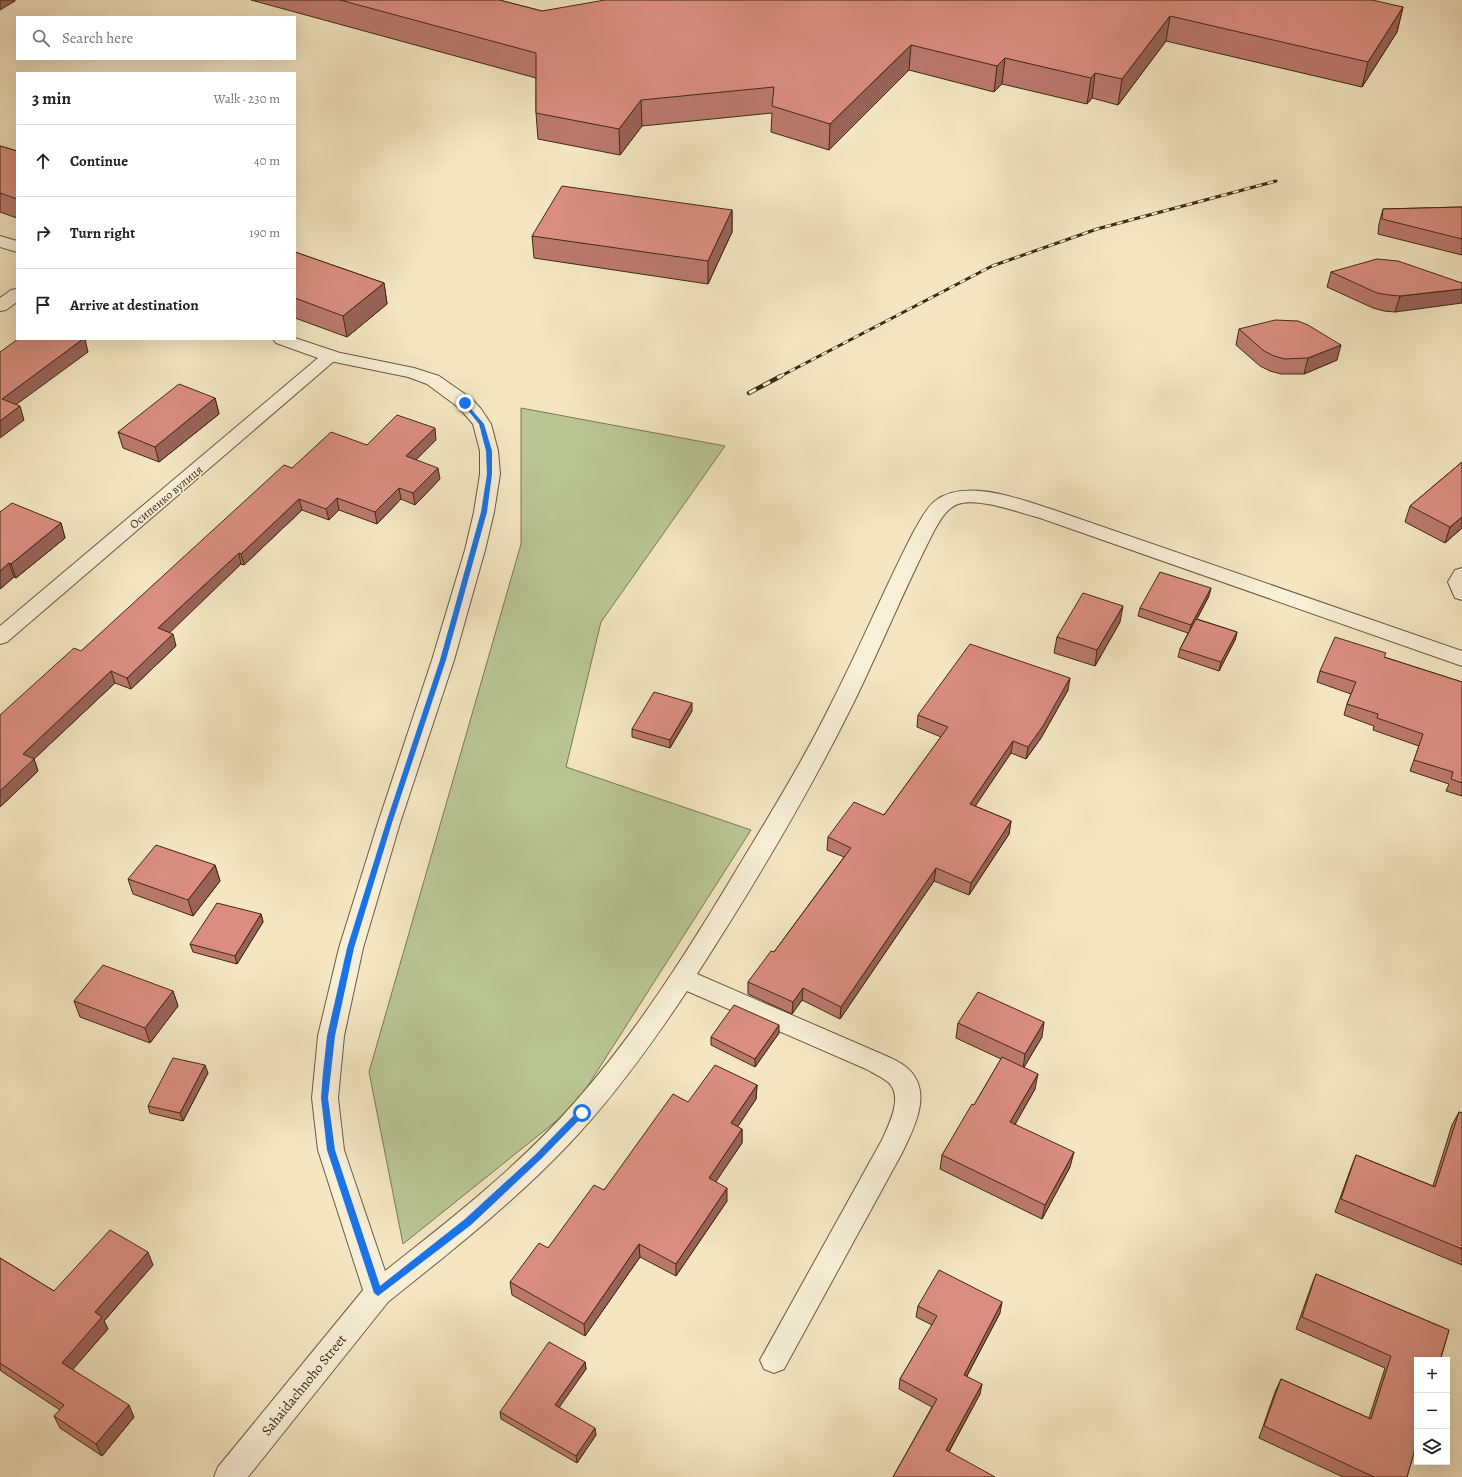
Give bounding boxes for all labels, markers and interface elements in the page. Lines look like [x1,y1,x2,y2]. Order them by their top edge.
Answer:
search box [16,16,296,60]
icon: search [30,27,52,49]
text: Search here [62,28,133,48]
text: 3 min [32,87,71,110]
text: Walk · 230 m [214,90,280,107]
icon: ahead [32,150,54,172]
text: Continue [70,151,128,171]
text: 40 m [254,152,280,169]
icon: right [32,222,54,244]
text: Turn right [70,223,135,243]
text: 190 m [249,224,280,241]
icon: arrive [32,294,54,316]
text: Arrive at destination [70,295,199,315]
route end [456,394,474,412]
street label: Осипенко вулиця [126,462,206,532]
route start [573,1104,591,1122]
street label: Sahaidachnoho Street [257,1330,351,1440]
map controls [1414,1357,1450,1465]
button: + [1414,1357,1450,1393]
button: − [1414,1393,1450,1429]
button: layers [1414,1429,1450,1465]

